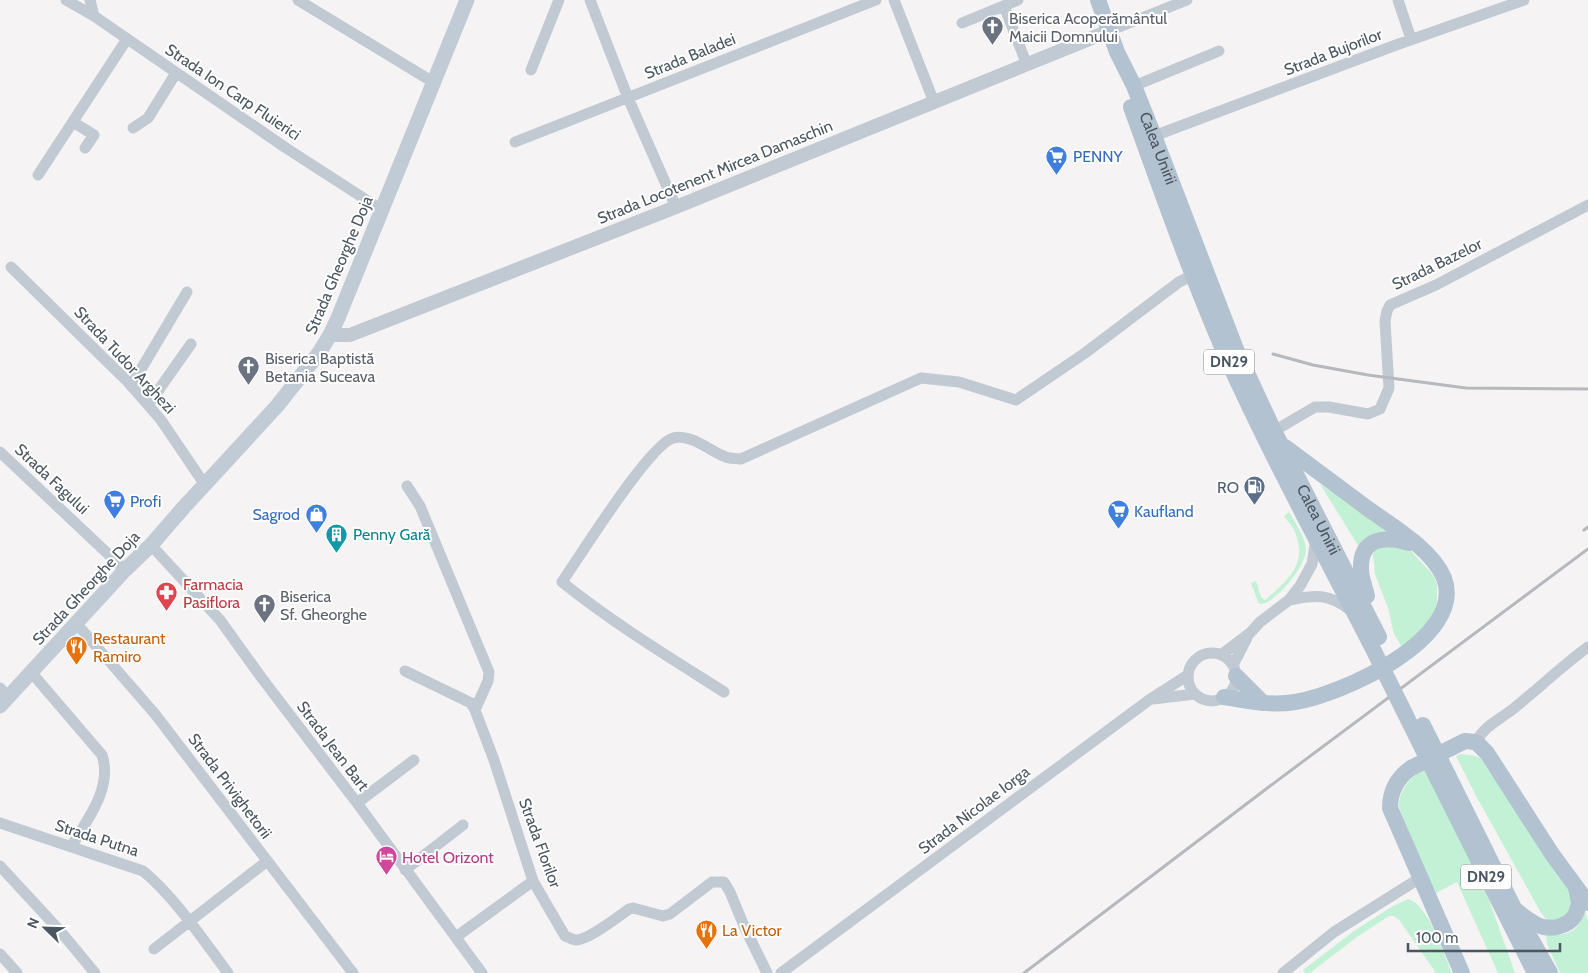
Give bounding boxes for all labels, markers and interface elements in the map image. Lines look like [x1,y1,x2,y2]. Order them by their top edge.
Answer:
place label: Biserica Acoperământul Maicii Domnului [1009,9,1167,46]
church icon: Biserica Acoperământul Maicii Domnului [981,15,1005,46]
street label: Strada Bujorilor [1281,24,1386,79]
street label: Strada Baladei [642,29,738,83]
street label: Strada Ion Carp Fluierici [162,40,304,144]
street label: Calea Unirii [1136,109,1181,187]
street label: Strada Locotenent Mircea Damaschin [595,116,835,228]
supermarket icon: PENNY [1045,144,1069,175]
place label: PENNY [1073,147,1124,166]
street label: Strada Gheorghe Doja [301,193,377,337]
street label: Strada Bazelor [1389,234,1486,294]
street label: Strada Tudor Arghezi [70,302,180,418]
place label: Biserica Baptistă Betania Suceava [265,349,376,386]
road number: DN29 [1204,350,1254,374]
church icon: Biserica Baptistă Betania Suceava [237,355,261,386]
street label: Strada Fagului [11,440,93,518]
fuel station icon: RO [1243,475,1267,506]
place label: RO [1217,478,1239,497]
street label: Calea Unirii [1293,481,1345,558]
supermarket icon: Profi [102,489,126,520]
place label: Profi [130,492,161,511]
supermarket icon: Kaufland [1106,499,1130,530]
shop icon: Sagrod [304,502,328,533]
place label: Kaufland [1134,502,1194,521]
place label: Sagrod [252,505,300,524]
building icon: Penny Gară [325,522,349,553]
place label: Penny Gară [353,525,431,544]
street label: Strada Gheorghe Doja [28,527,144,649]
place label: Farmacia Pasiflora [183,575,244,612]
pharmacy icon: Farmacia Pasiflora [155,581,179,612]
place label: Biserica Sf. Gheorghe [280,587,367,624]
church icon: Biserica Sf. Gheorghe [252,593,276,624]
place label: Restaurant Ramiro [93,629,166,666]
restaurant icon: Restaurant Ramiro [65,635,89,666]
street label: Strada Jean Bart [293,697,373,795]
street label: Strada Privighetorii [184,730,276,842]
street label: Strada Nicolae Iorga [915,762,1034,858]
street label: Strada Florilor [515,796,565,891]
street label: Strada Putna [53,816,141,861]
hotel icon: Hotel Orizont [374,845,398,876]
place label: Hotel Orizont [402,848,494,867]
road number: DN29 [1461,864,1511,890]
north arrow [20,903,70,953]
text: N [23,915,43,931]
restaurant icon: La Victor [694,918,718,949]
scale bar [1408,920,1560,952]
place label: La Victor [722,921,783,940]
text: 100 m [1416,929,1458,947]

